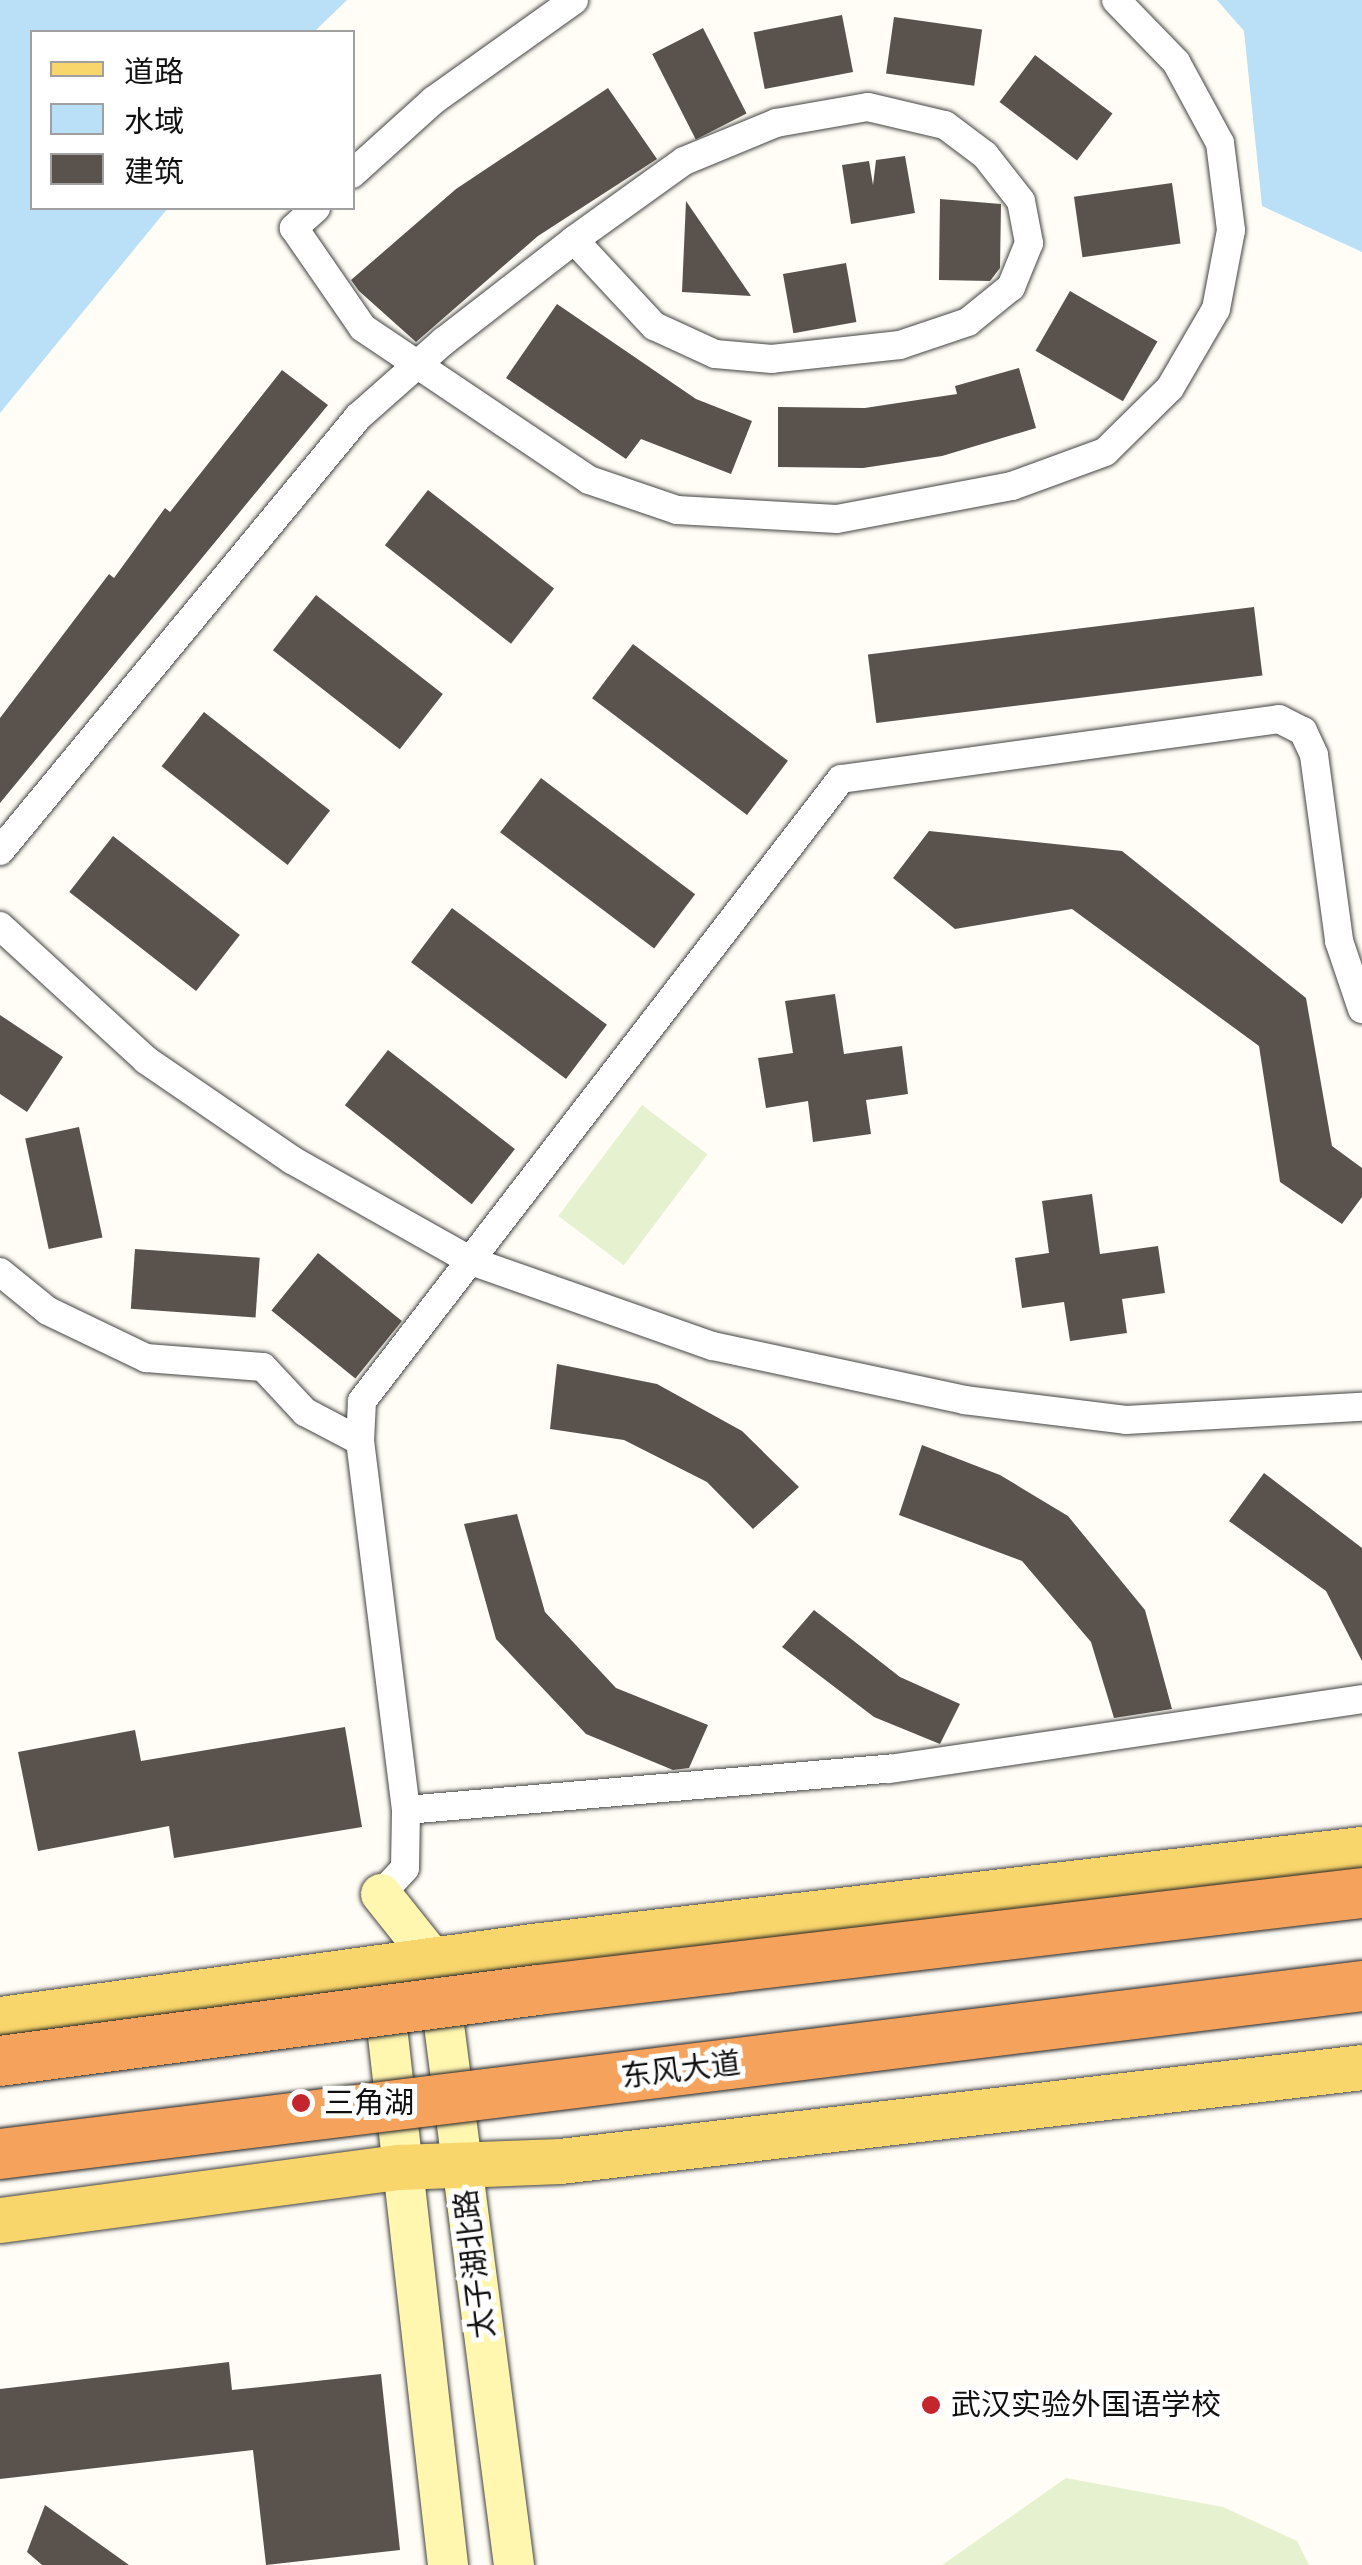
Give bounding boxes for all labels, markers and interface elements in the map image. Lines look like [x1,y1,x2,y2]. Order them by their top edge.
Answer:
legend [30,30,355,210]
text: 道路 [124,55,184,88]
text: 水域 [124,105,184,138]
text: 建筑 [124,155,184,188]
street label: 东风大道 [619,2045,743,2095]
place label: 三角湖 [324,2085,414,2121]
marker: 三角湖 [288,2090,314,2116]
street label: 太子湖北路 [448,2187,502,2341]
place label: 武汉实验外国语学校 [951,2387,1221,2423]
marker: 武汉实验外国语学校 [920,2394,942,2416]

